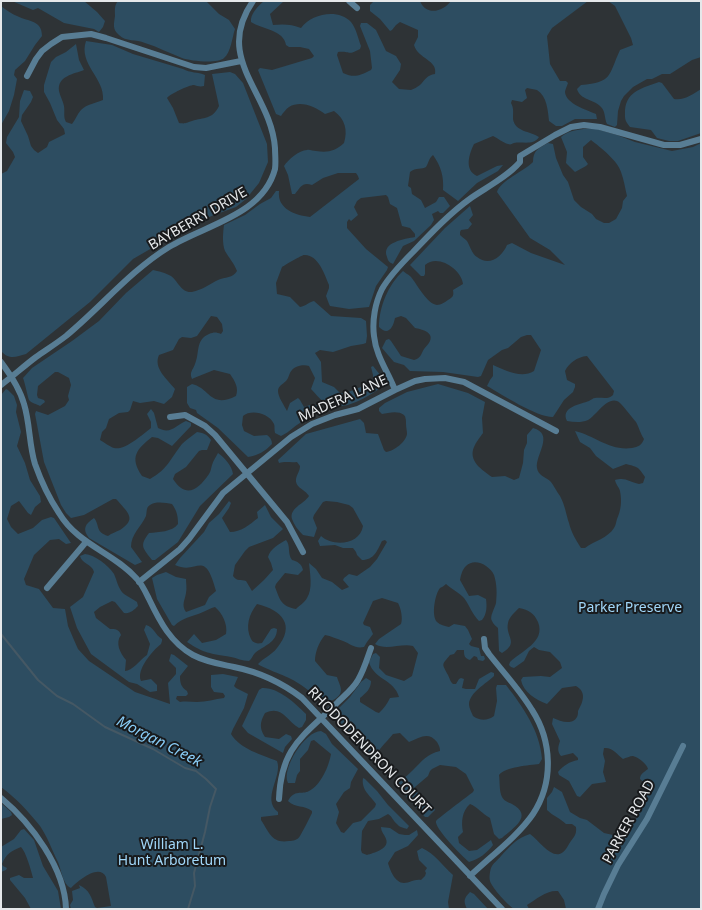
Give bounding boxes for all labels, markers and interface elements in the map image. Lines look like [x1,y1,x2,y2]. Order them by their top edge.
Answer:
street label: BAYBERRY DRIVE [146,184,250,254]
street label: MADERA LANE [296,372,390,426]
park label: Parker Preserve [578,600,682,616]
street label: RHODODENDRON COURT [304,684,434,818]
water label: Morgan Creek [113,713,205,771]
street label: PARKER ROAD [599,777,659,867]
park label: William L. Hunt Arboretum [118,837,226,870]

